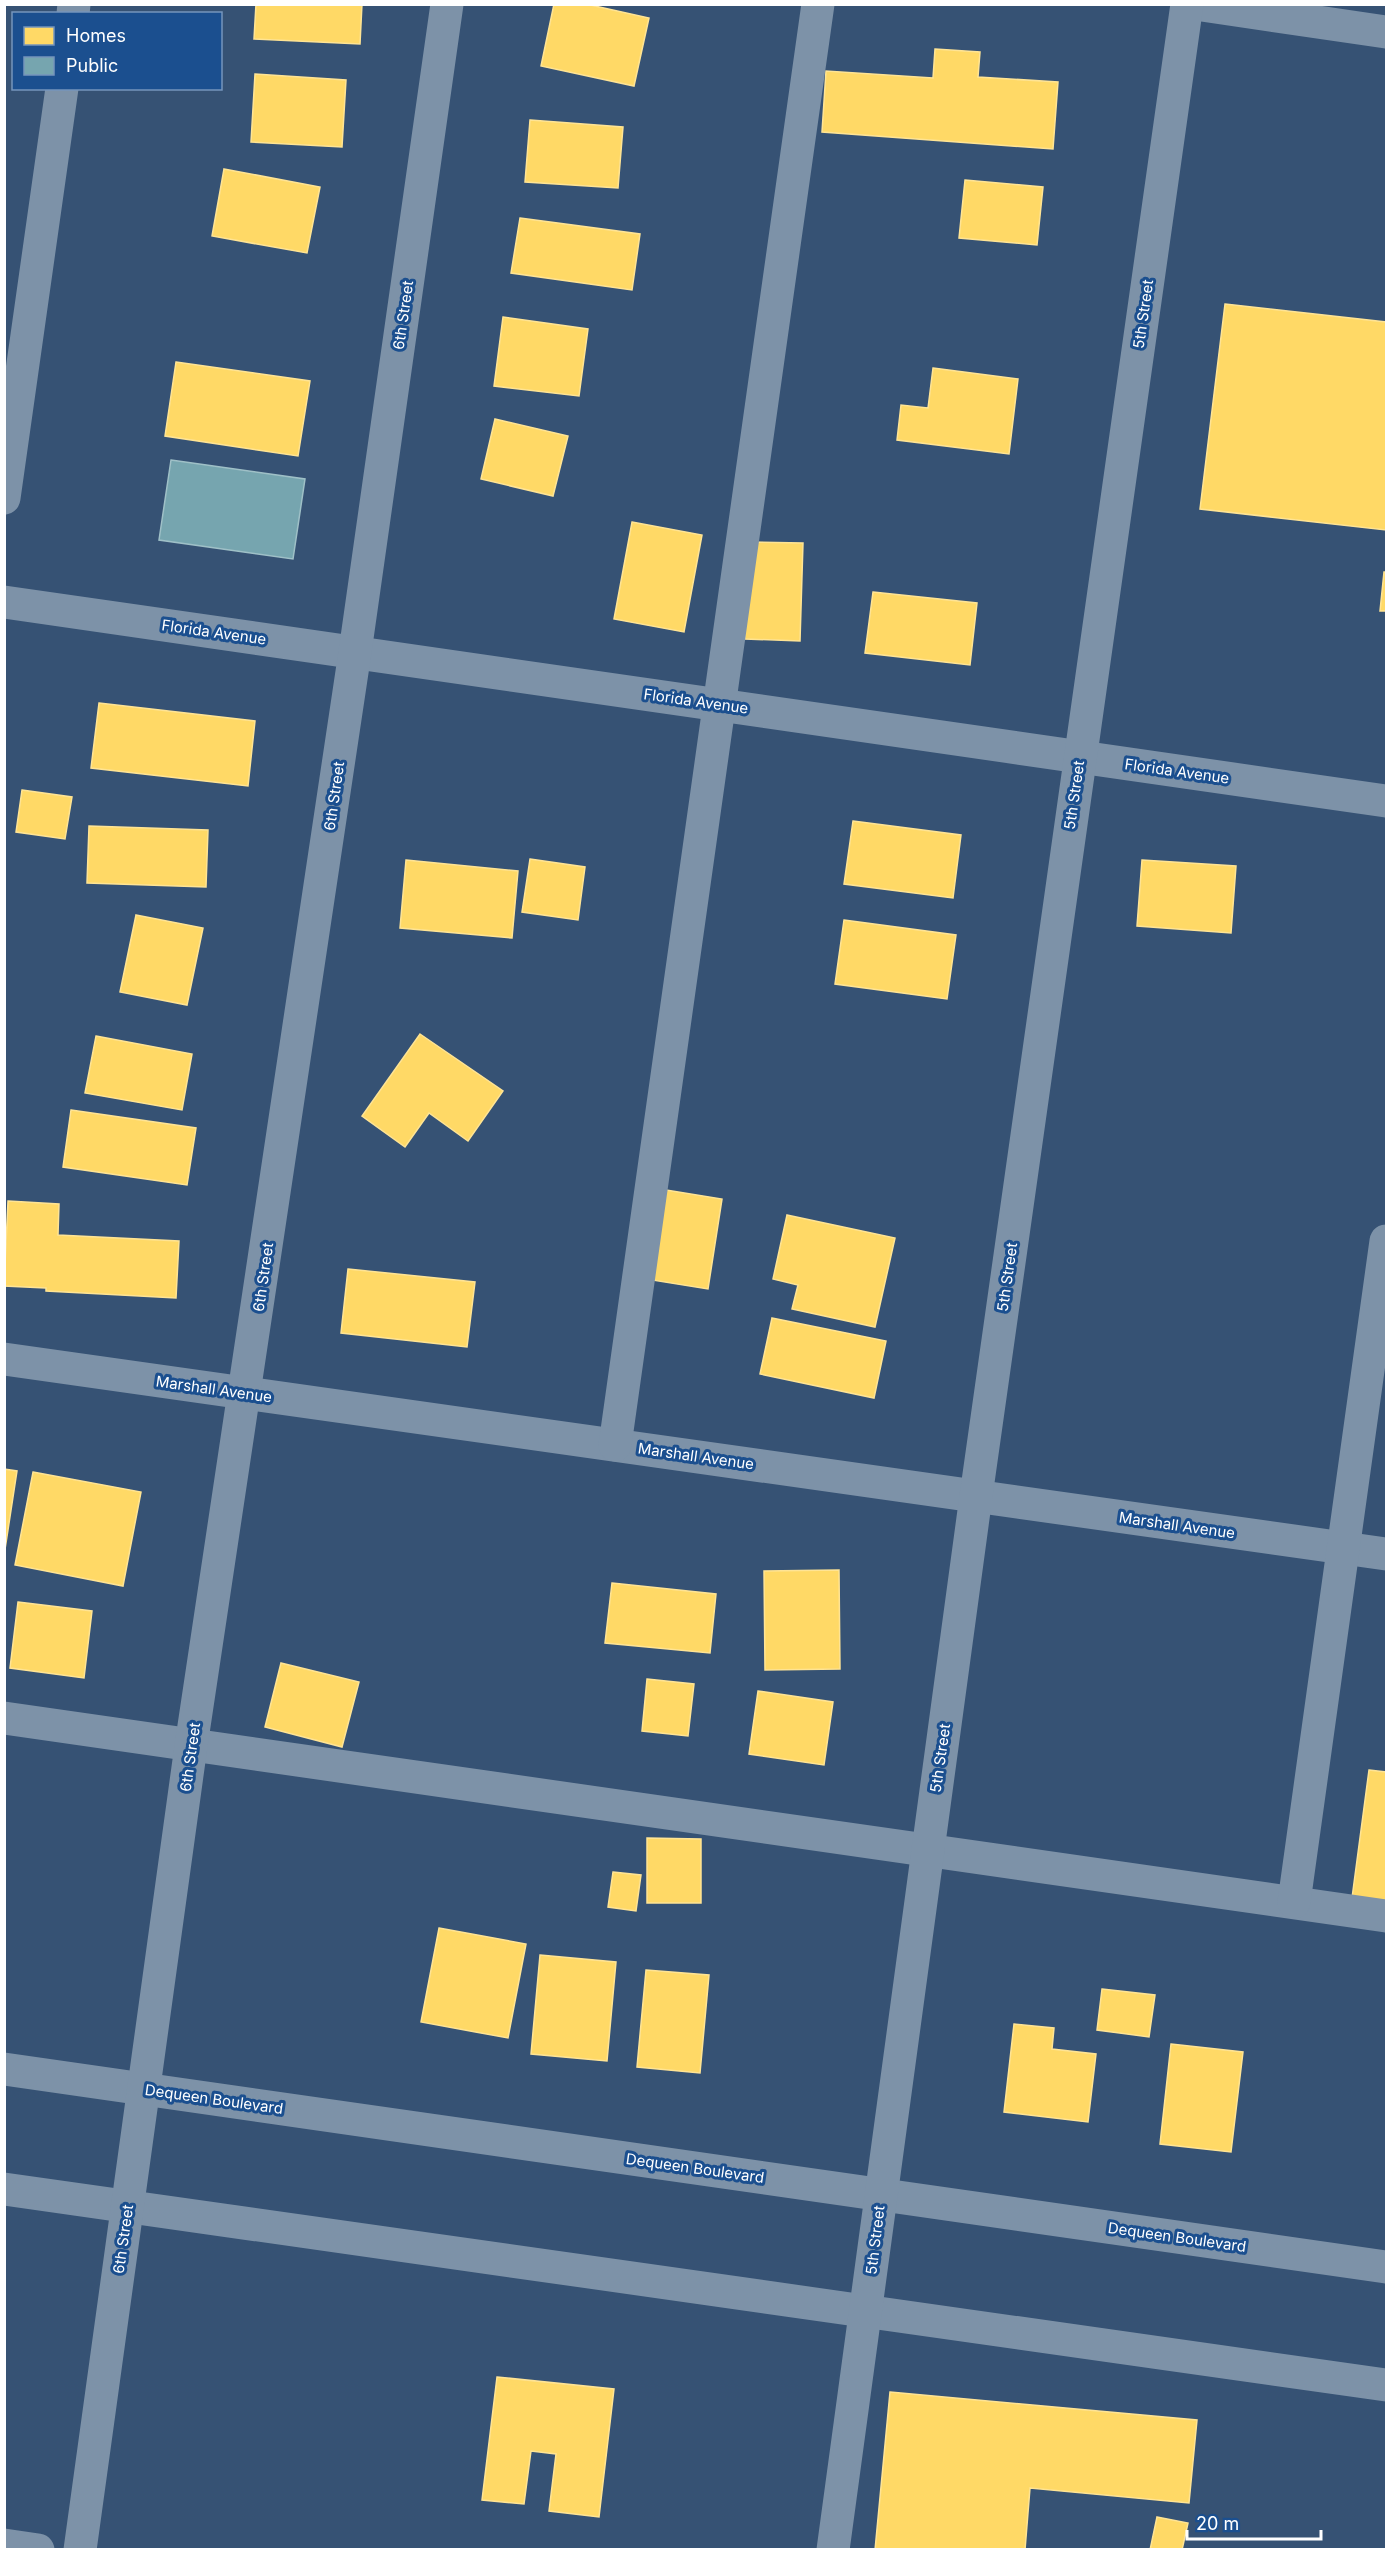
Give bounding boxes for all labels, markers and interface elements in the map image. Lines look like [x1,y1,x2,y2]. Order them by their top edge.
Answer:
legend [12,12,222,90]
text: Homes [66,25,126,46]
text: Public [66,55,118,76]
street label: 5th Street [1129,278,1157,350]
street label: 6th Street [389,279,417,351]
street label: Florida Avenue [160,615,268,649]
street label: Florida Avenue [642,684,750,718]
street label: Florida Avenue [1123,754,1231,788]
street label: 5th Street [1060,759,1088,831]
street label: 6th Street [320,760,348,832]
street label: 6th Street [249,1241,277,1313]
street label: 5th Street [993,1241,1021,1313]
street label: Marshall Avenue [155,1371,273,1407]
street label: Marshall Avenue [637,1438,755,1474]
street label: Marshall Avenue [1118,1507,1236,1543]
street label: 6th Street [176,1721,204,1793]
street label: 5th Street [926,1722,954,1794]
street label: Dequeen Boulevard [144,2080,284,2118]
street label: Dequeen Boulevard [625,2149,765,2187]
street label: 6th Street [109,2203,137,2275]
street label: 5th Street [861,2204,889,2276]
street label: Dequeen Boulevard [1107,2218,1247,2256]
scale bar [1187,2503,1320,2541]
text: 20 m [1196,2513,1239,2534]

